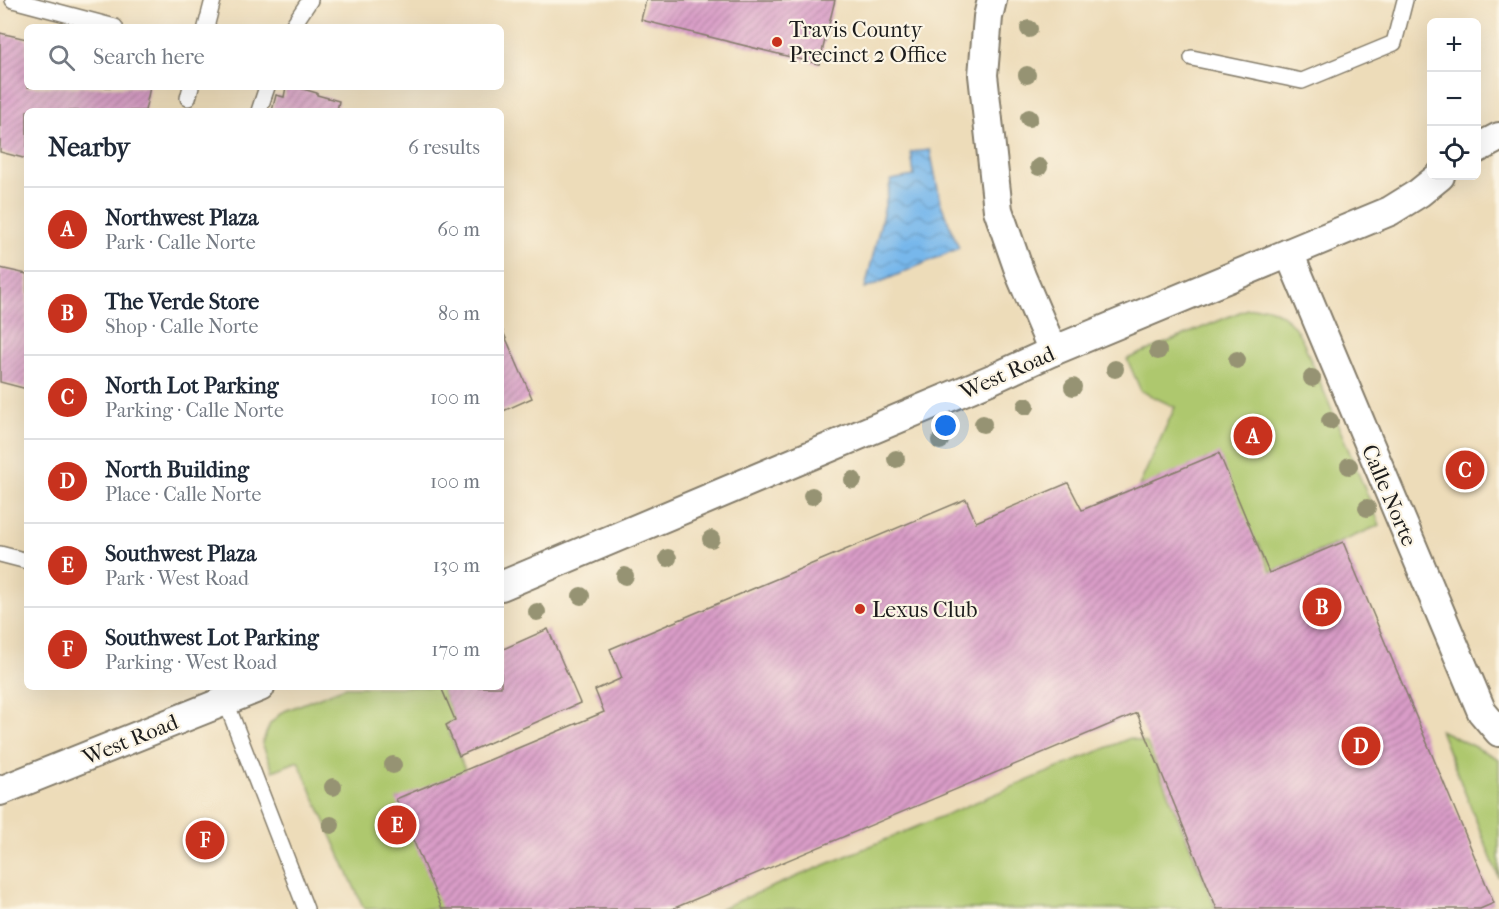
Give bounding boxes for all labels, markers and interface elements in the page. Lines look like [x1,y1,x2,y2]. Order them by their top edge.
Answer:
place label: Travis County Precinct 2 Office [789,17,947,68]
map controls [1427,18,1481,180]
button: + [1427,18,1481,72]
search box [24,24,504,90]
marker: Travis County Precinct 2 Office [770,35,784,49]
icon: search [45,41,78,74]
text: Search here [93,44,205,70]
button: − [1427,72,1481,126]
button: locate [1427,126,1481,180]
text: Nearby [48,132,130,163]
text: 6 results [408,136,480,159]
text: Northwest Plaza [105,205,258,231]
text: A [61,218,74,241]
text: 60 m [437,218,480,241]
text: Park · Calle Norte [105,231,256,254]
text: The Verde Store [105,289,259,315]
text: B [61,302,74,325]
text: 80 m [438,302,480,325]
text: Shop · Calle Norte [105,315,258,338]
street label: West Road [955,340,1060,406]
text: North Lot Parking [105,373,278,399]
text: C [61,386,74,409]
text: 100 m [430,386,480,409]
text: Parking · Calle Norte [105,399,284,422]
your location [931,411,960,440]
pin: A [1234,414,1272,458]
street label: Calle Norte [1356,441,1422,550]
pin: C [1446,448,1484,492]
text: North Building [105,457,249,483]
text: D [60,470,75,493]
text: 100 m [430,470,480,493]
text: Place · Calle Norte [105,483,261,506]
text: Southwest Plaza [105,541,256,567]
text: E [61,554,74,577]
text: 130 m [433,554,480,577]
text: Park · West Road [105,567,249,590]
pin: B [1302,584,1342,630]
place label: Lexus Club [872,597,977,623]
marker: Lexus Club [853,602,867,616]
text: Southwest Lot Parking [105,625,319,651]
text: F [62,638,73,661]
text: 170 m [431,638,480,661]
text: Parking · West Road [105,651,277,674]
street label: West Road [78,709,183,771]
pin: D [1342,724,1380,768]
pin: E [378,802,416,848]
pin: F [186,818,224,862]

